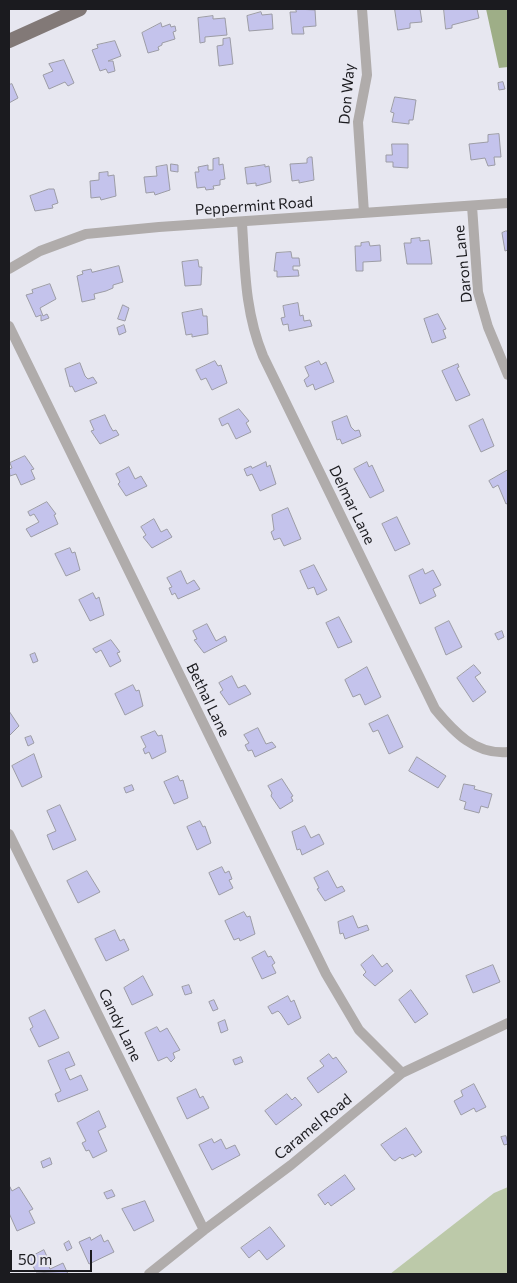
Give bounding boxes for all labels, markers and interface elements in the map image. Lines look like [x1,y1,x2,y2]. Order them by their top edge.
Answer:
street label: Don Way [335,63,359,125]
street label: Peppermint Road [194,193,314,219]
street label: Daron Lane [450,224,476,304]
street label: Delmar Lane [325,463,379,547]
street label: Bethal Lane [182,660,234,740]
street label: Candy Lane [95,986,145,1064]
street label: Caramel Road [271,1090,355,1164]
scale bar [12,1240,95,1272]
text: 50 m [18,1250,52,1268]

